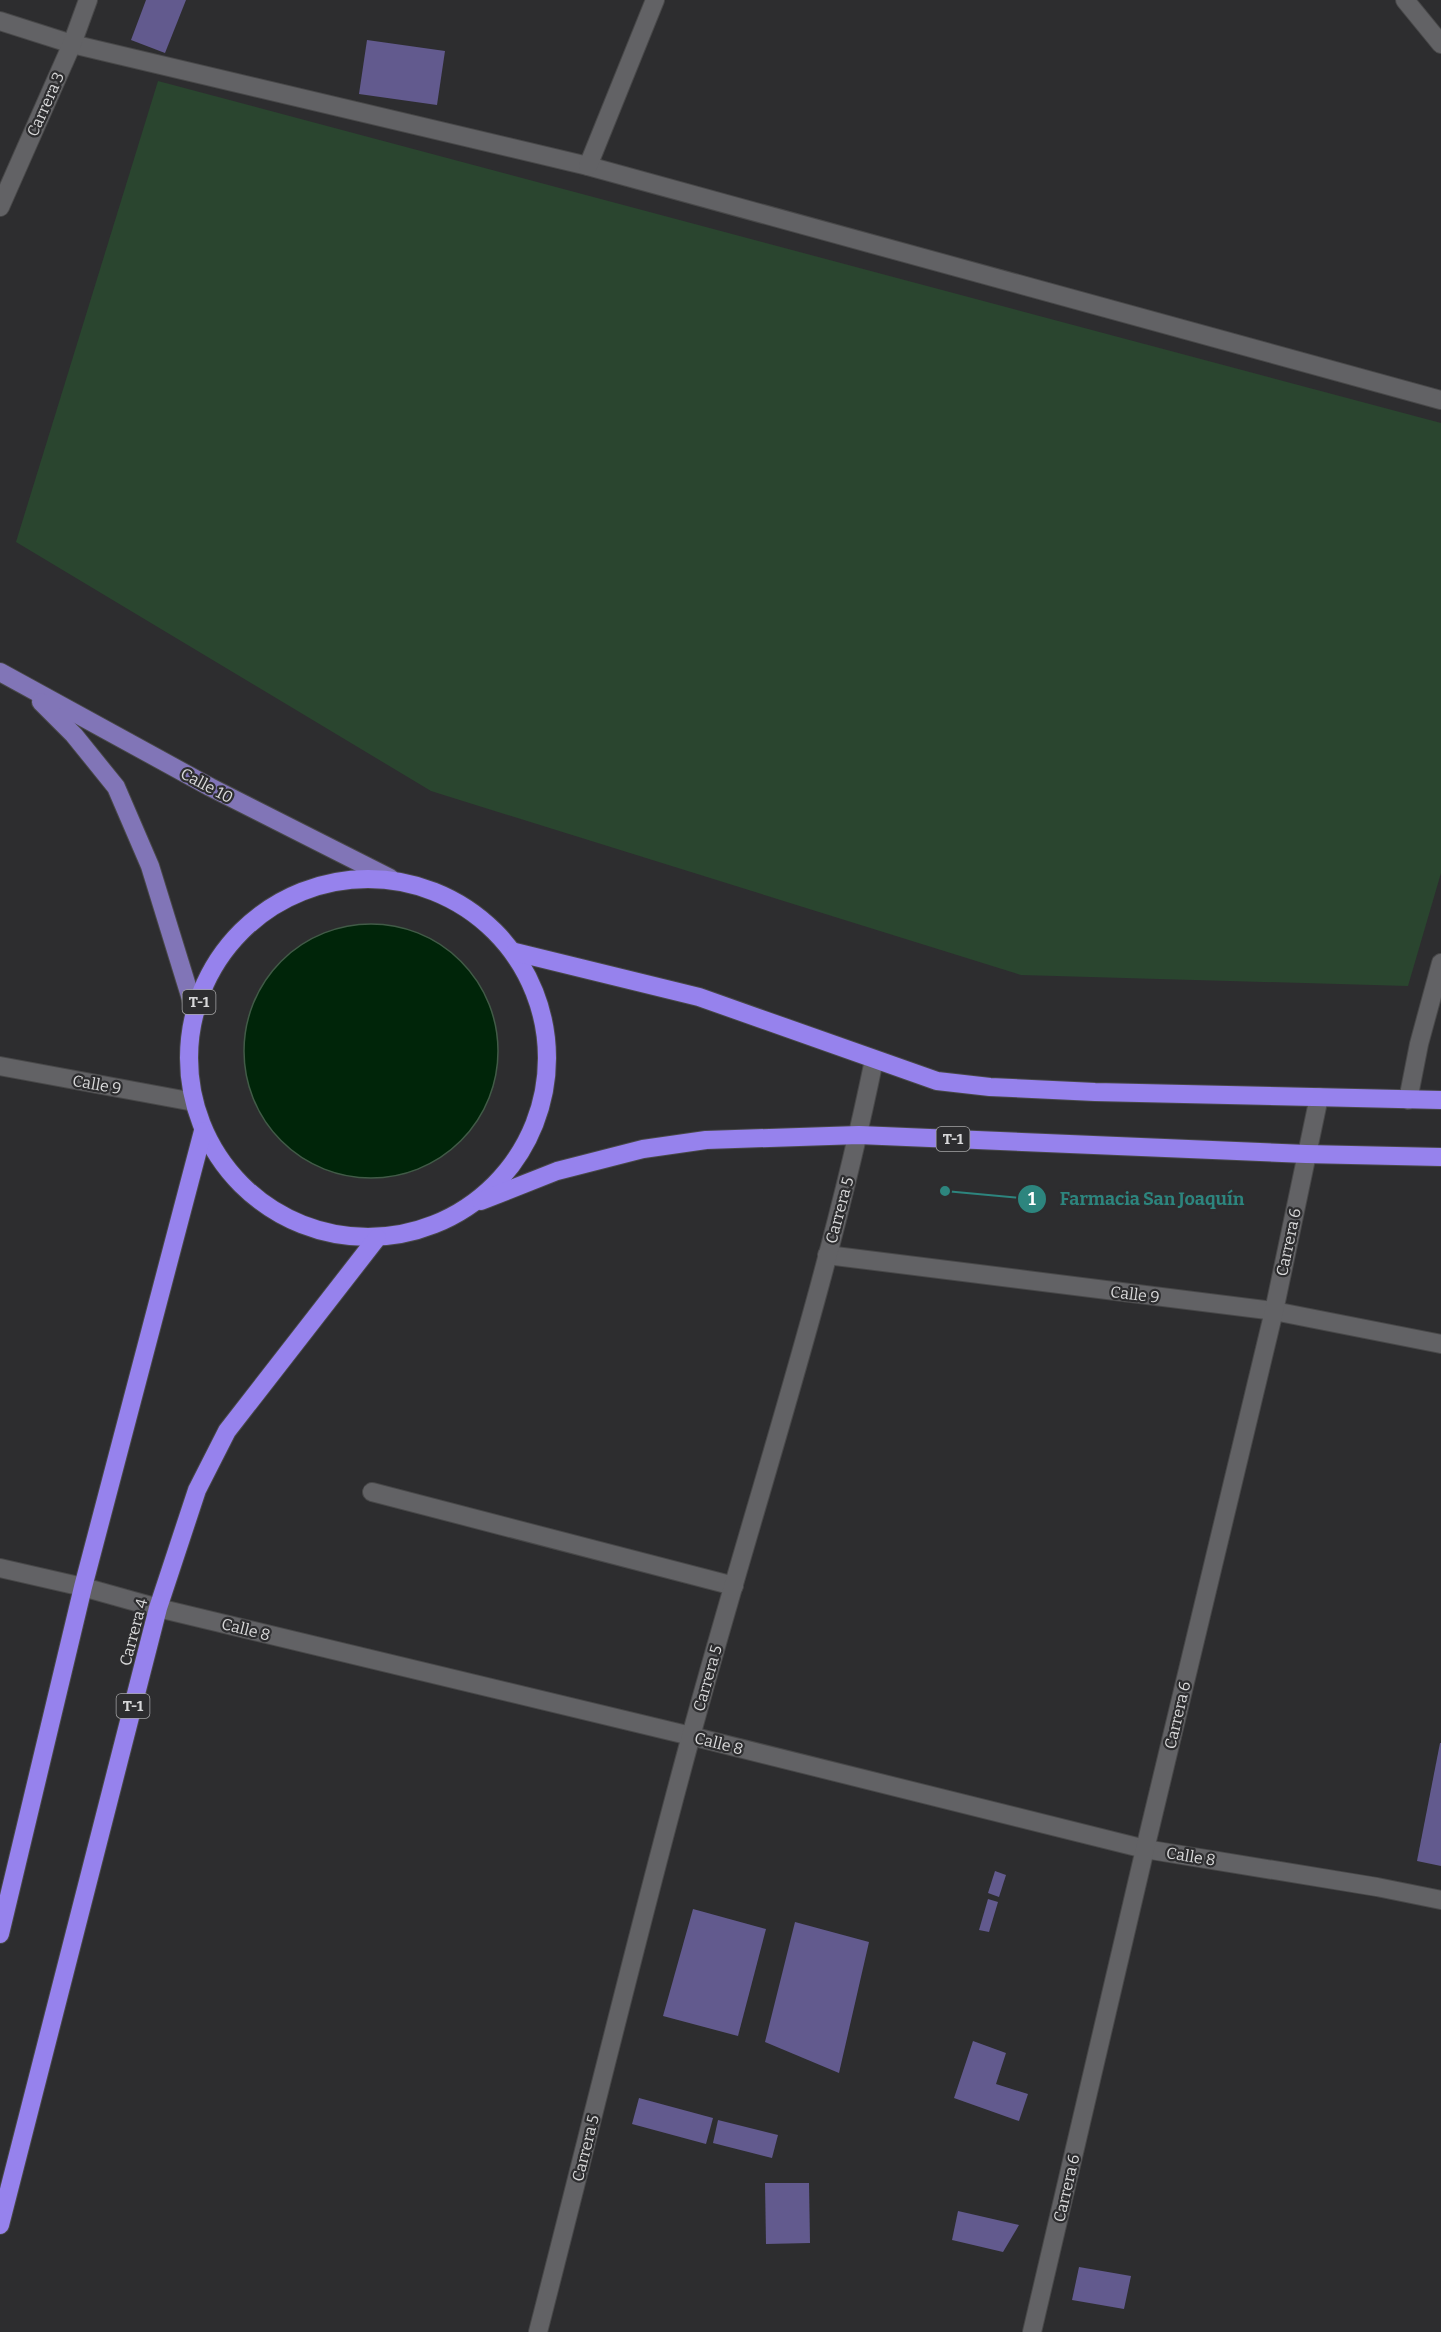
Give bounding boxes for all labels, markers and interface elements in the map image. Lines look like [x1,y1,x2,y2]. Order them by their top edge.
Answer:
street label: Carrera 3 [23,69,68,139]
street label: Calle 10 [177,764,236,807]
road number: T-1 [182,990,216,1014]
street label: Calle 9 [71,1071,123,1098]
road number: T-1 [936,1127,970,1151]
street label: Carrera 5 [821,1175,857,1245]
callout: Farmacia San Joaquín [1017,1181,1256,1217]
text: 1 [1028,1188,1036,1210]
text: Farmacia San Joaquín [1060,1188,1245,1210]
street label: Carrera 6 [1272,1206,1305,1278]
street label: Calle 9 [1109,1282,1161,1307]
street label: Carrera 4 [115,1596,152,1668]
street label: Calle 8 [220,1614,272,1645]
street label: Carrera 5 [689,1643,726,1713]
street label: Carrera 6 [1160,1679,1195,1751]
road number: T-1 [116,1694,150,1718]
street label: Calle 8 [693,1728,745,1759]
street label: Calle 8 [1165,1843,1217,1870]
street label: Carrera 5 [568,2113,603,2183]
street label: Carrera 6 [1049,2152,1084,2224]

